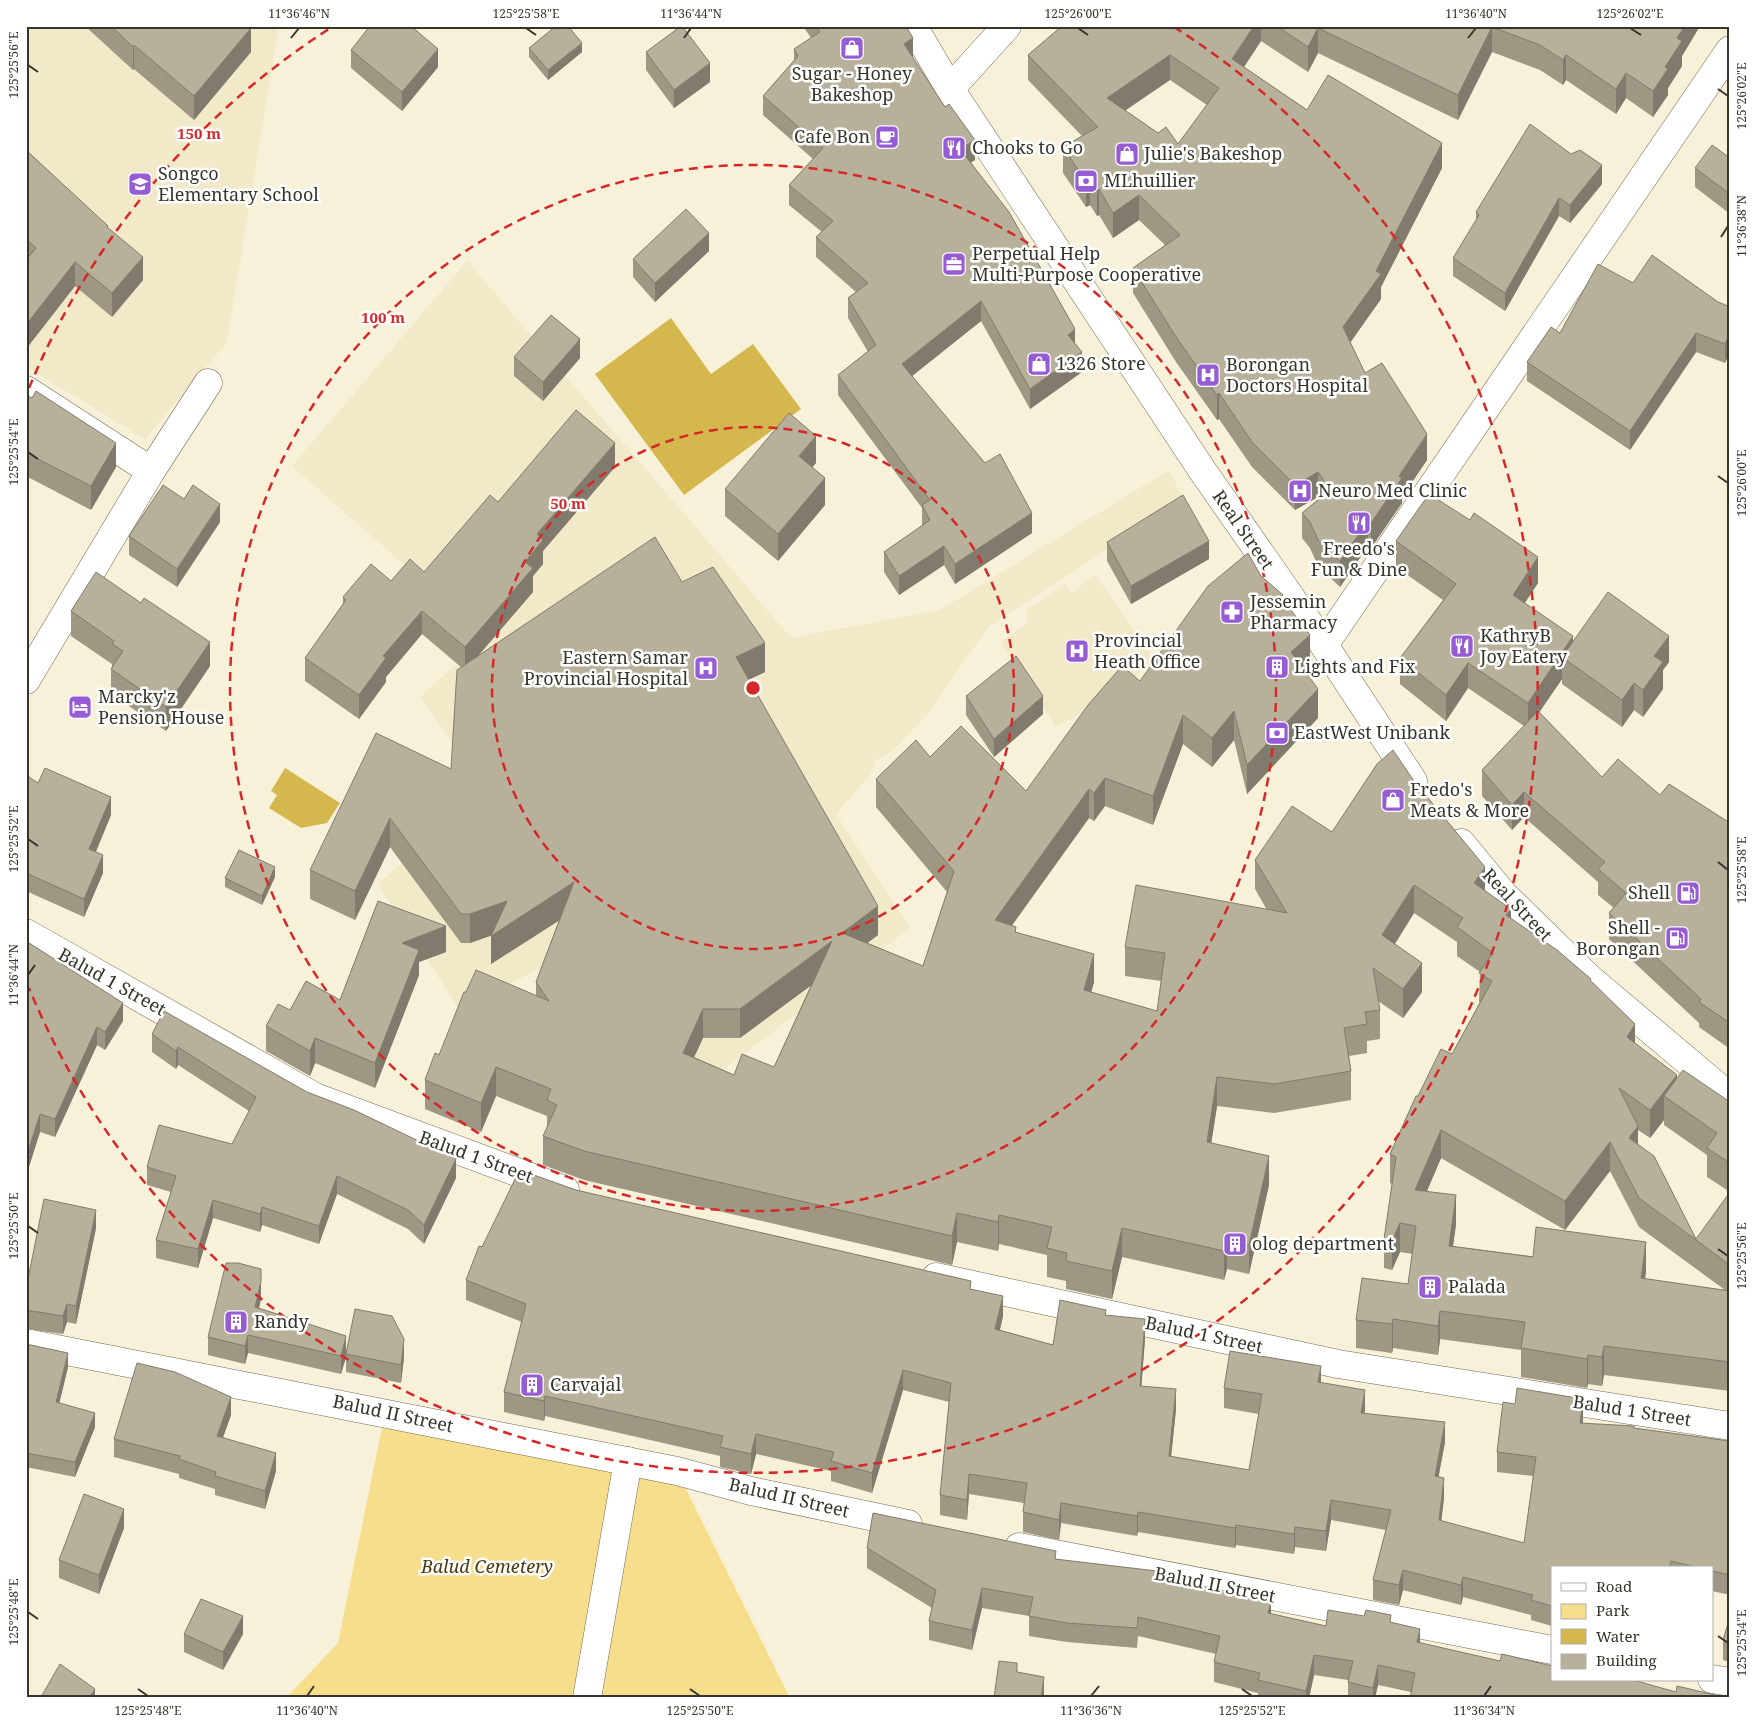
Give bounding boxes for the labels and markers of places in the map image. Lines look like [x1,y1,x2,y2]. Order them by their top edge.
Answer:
shop icon: Sugar - Honey Bakeshop [839,35,865,61]
place label: Sugar - Honey Bakeshop [792,61,913,106]
place label: Cafe Bon [794,124,870,148]
cafe icon: Cafe Bon [874,124,900,150]
restaurant icon: Chooks to Go [941,135,967,161]
place label: Chooks to Go [972,135,1083,159]
shop icon: Julie's Bakeshop [1114,141,1140,167]
place label: Julie's Bakeshop [1143,141,1282,165]
place label: Songco Elementary School [158,161,319,206]
bank icon: MLhuillier [1073,168,1099,194]
place label: MLhuillier [1104,168,1196,192]
school or university icon: Songco Elementary School [127,171,153,197]
place label: Perpetual Help Multi-Purpose Cooperative [972,241,1201,286]
office icon: Perpetual Help Multi-Purpose Cooperative [941,251,967,277]
shop icon: 1326 Store [1026,351,1052,377]
place label: 1326 Store [1056,351,1146,375]
place label: Borongan Doctors Hospital [1226,352,1368,397]
hospital icon: Borongan Doctors Hospital [1195,362,1221,388]
hospital icon: Neuro Med Clinic [1287,478,1313,504]
place label: Neuro Med Clinic [1318,478,1467,502]
restaurant icon: Freedo's Fun & Dine [1346,510,1372,536]
place label: Freedo's Fun & Dine [1311,536,1407,581]
place label: Jessemin Pharmacy [1249,589,1338,634]
pharmacy icon: Jessemin Pharmacy [1219,599,1245,625]
place label: KathryB Joy Eatery [1479,623,1568,668]
place label: Provincial Heath Office [1094,628,1200,673]
restaurant icon: KathryB Joy Eatery [1449,633,1475,659]
hospital icon: Provincial Heath Office [1064,638,1090,664]
place label: Eastern Samar Provincial Hospital [524,645,689,690]
building icon: Lights and Fix [1264,654,1290,680]
place label: Lights and Fix [1294,654,1416,678]
hospital icon: Eastern Samar Provincial Hospital [693,655,719,681]
centre of rings [744,679,762,697]
place label: Marcky'z Pension House [98,684,225,729]
hotel icon: Marcky'z Pension House [67,694,93,720]
bank icon: EastWest Unibank [1264,720,1290,746]
place label: EastWest Unibank [1294,720,1450,744]
place label: Fredo's Meats & More [1410,777,1529,822]
shop icon: Fredo's Meats & More [1380,787,1406,813]
place label: Shell [1628,880,1670,904]
fuel station icon: Shell [1675,880,1701,906]
place label: Shell - Borongan [1576,915,1660,960]
fuel station icon: Shell - Borongan [1664,925,1690,951]
building icon: olog department [1222,1231,1248,1257]
place label: olog department [1252,1231,1394,1255]
building icon: Palada [1417,1274,1443,1300]
place label: Palada [1448,1274,1506,1298]
building icon: Randy [223,1309,249,1335]
place label: Randy [254,1309,310,1333]
building icon: Carvajal [519,1372,545,1398]
place label: Carvajal [550,1372,622,1396]

